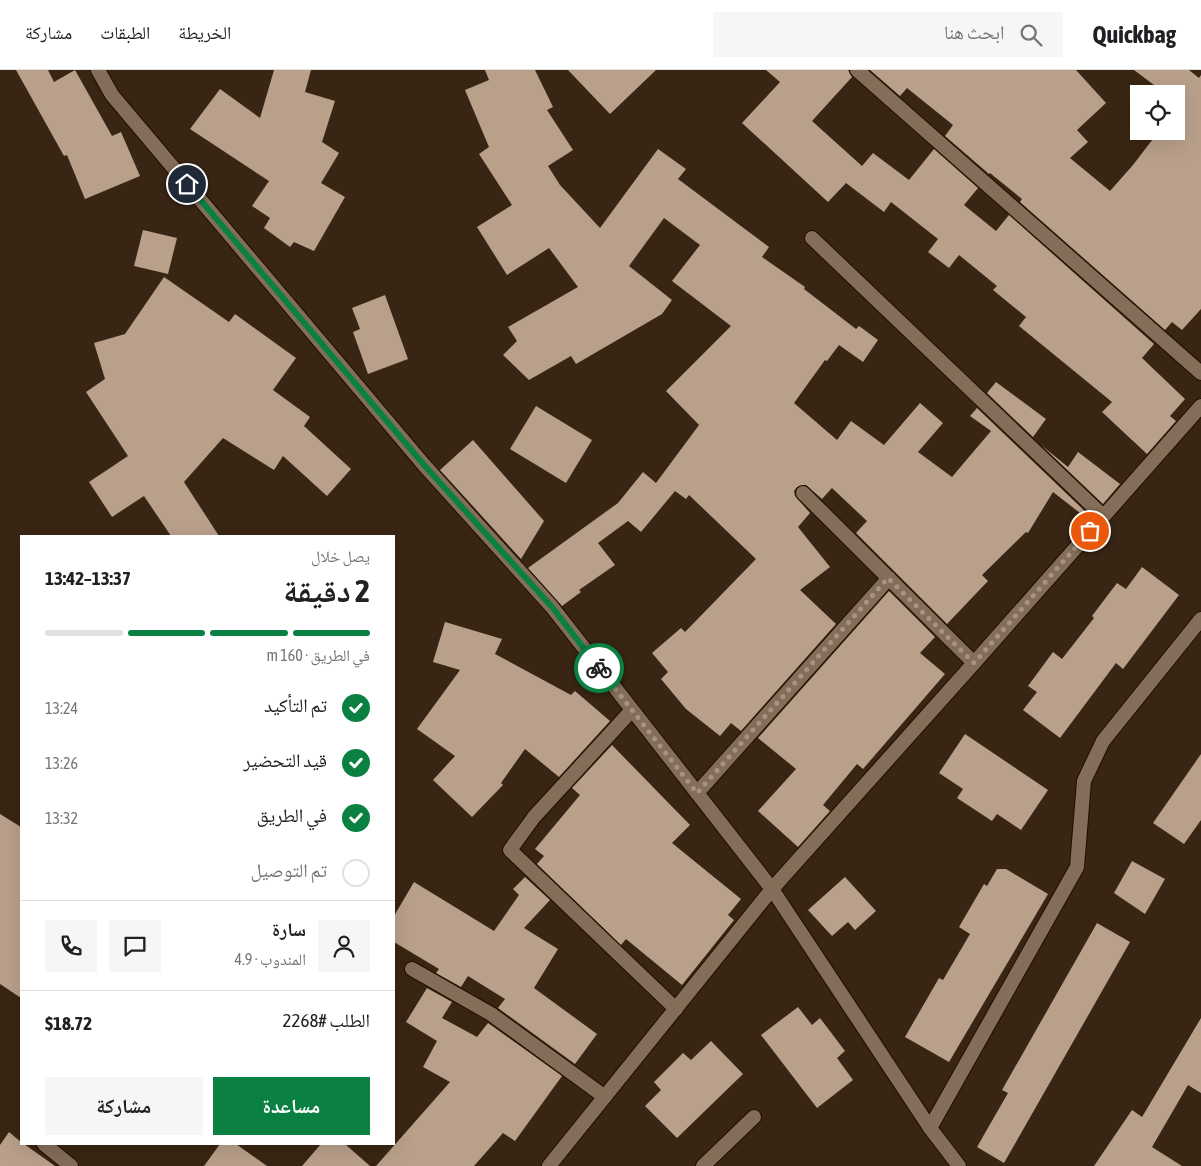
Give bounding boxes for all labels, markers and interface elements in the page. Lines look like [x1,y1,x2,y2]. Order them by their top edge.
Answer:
search box [713,12,1063,57]
text: ابحث هنا [944,21,1005,43]
icon: search [1017,21,1045,49]
text: Quickbag [1093,21,1176,48]
text: مشاركة [25,22,72,43]
text: الطبقات [100,22,150,43]
text: الخريطة [178,22,231,43]
map controls [1130,85,1185,140]
button: locate [1130,85,1185,140]
pin [166,163,208,205]
icon: home [173,170,201,198]
pin [1069,510,1111,552]
icon: bag [1076,517,1104,545]
text: يصل خلال [311,547,370,565]
text: 13:37–13:42 [45,567,131,589]
text: 2 دقيقة [283,572,370,609]
courier [574,643,624,693]
text: في الطريق · 160 m [267,646,370,664]
icon: bike [585,654,613,682]
text: تم التأكيد [264,694,327,716]
icon: check [342,694,370,722]
text: 13:24 [45,699,78,717]
text: قيد التحضير [243,749,327,771]
icon: check [342,749,370,777]
text: 13:26 [45,754,78,772]
text: في الطريق [256,804,327,826]
icon: check [342,804,370,832]
text: 13:32 [45,809,78,827]
text: تم التوصيل [251,859,327,881]
text: سارة [272,918,306,940]
button: phone [45,920,97,972]
button: chat [109,920,161,972]
button: person [318,920,370,972]
text: المندوب · 4.9 [234,950,306,968]
text: الطلب #2268 [283,1009,370,1031]
text: $18.72 [45,1012,92,1034]
button: مشاركة [45,1077,203,1135]
button: مساعدة [213,1077,370,1135]

